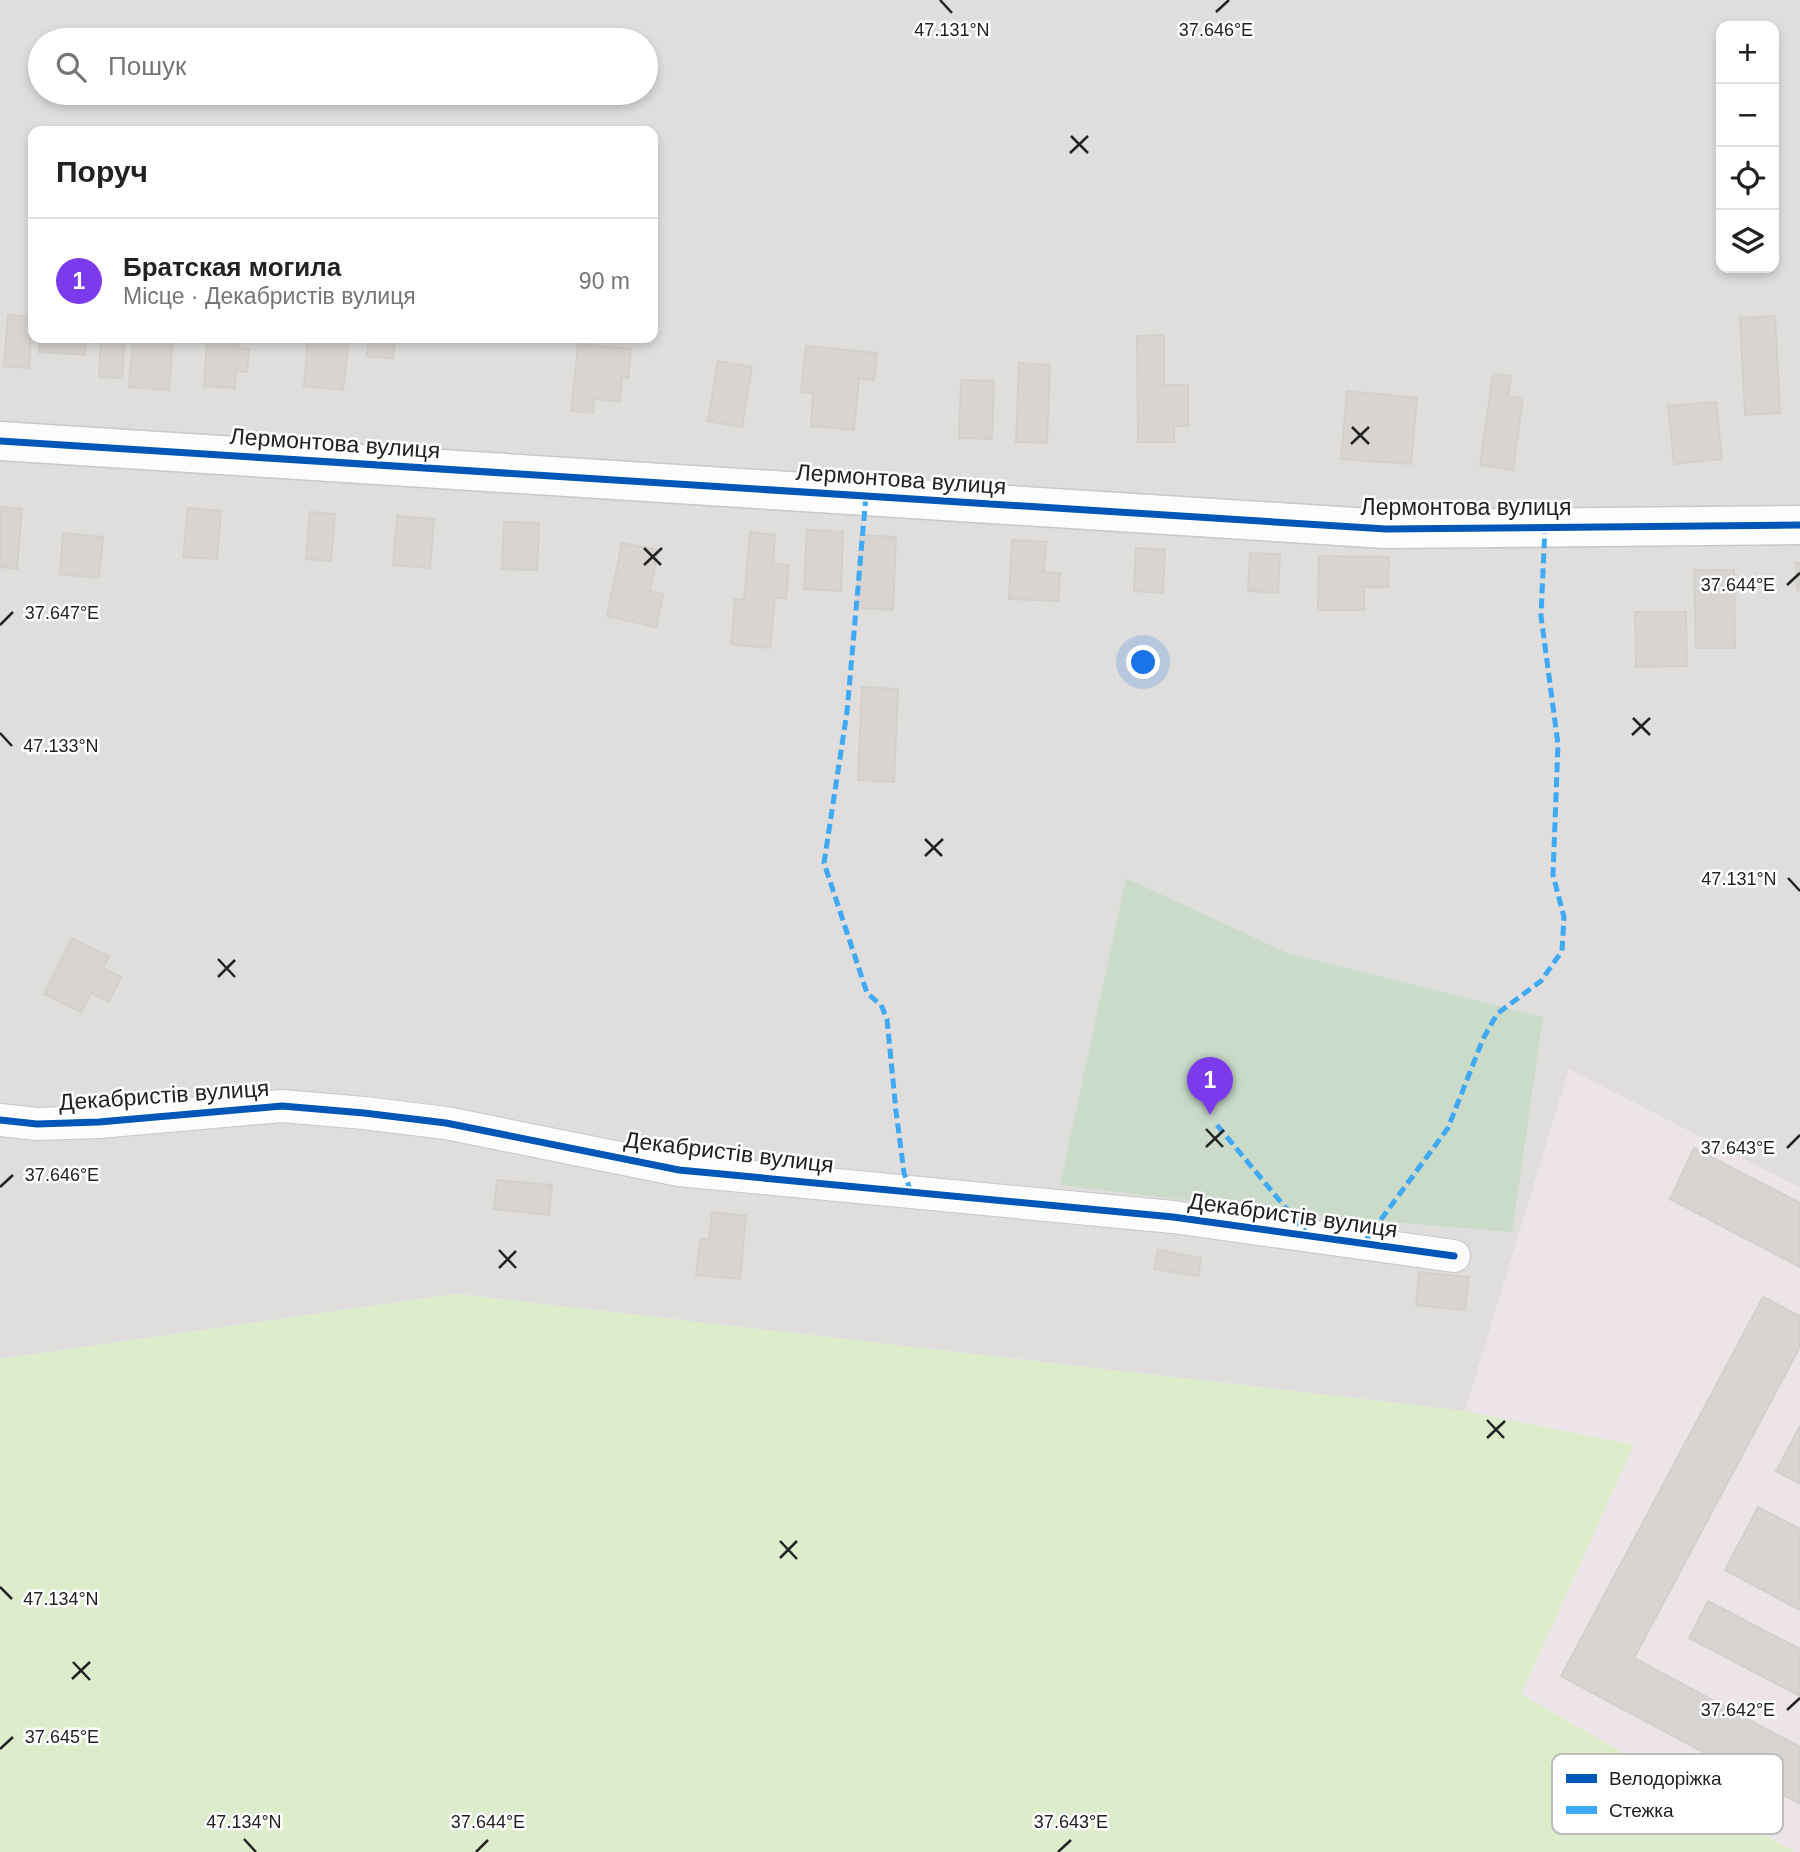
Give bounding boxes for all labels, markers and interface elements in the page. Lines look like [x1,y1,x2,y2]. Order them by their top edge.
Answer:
text: 47.131°N [914,20,990,40]
text: 37.646°E [1179,20,1253,40]
map controls [1716,21,1779,273]
button: + [1716,21,1779,84]
search box [28,28,658,105]
icon: search [52,48,90,86]
text: Пошук [108,51,186,81]
button: − [1716,84,1779,147]
button: locate [1716,147,1779,210]
text: Поруч [56,155,148,188]
button: layers [1716,210,1779,273]
text: Братская могила [123,252,341,282]
text: 1 [73,268,85,294]
text: 90 m [579,268,630,294]
text: Місце · Декабристів вулиця [123,283,416,309]
street label: Лермонтова вулиця [229,423,441,463]
street label: Лермонтова вулиця [795,459,1007,499]
street label: Лермонтова вулиця [1361,494,1571,520]
text: 37.644°E [1701,575,1775,595]
text: 37.647°E [25,603,99,623]
your location [1126,645,1160,679]
text: 47.133°N [23,736,99,756]
text: 47.131°N [1701,869,1777,889]
pin: 1 [1187,1057,1233,1115]
street label: Декабристів вулиця [58,1075,270,1115]
street label: Декабристів вулиця [623,1126,835,1178]
text: 37.643°E [1701,1138,1775,1158]
text: 37.646°E [25,1165,99,1185]
street label: Декабристів вулиця [1187,1187,1399,1243]
text: 47.134°N [23,1589,99,1609]
text: 37.642°E [1701,1700,1775,1720]
text: 37.645°E [25,1727,99,1747]
legend [1552,1754,1783,1834]
text: Велодоріжка [1609,1768,1722,1789]
text: Стежка [1609,1800,1674,1821]
text: 47.134°N [206,1812,282,1832]
text: 37.644°E [451,1812,525,1832]
text: 37.643°E [1034,1812,1108,1832]

